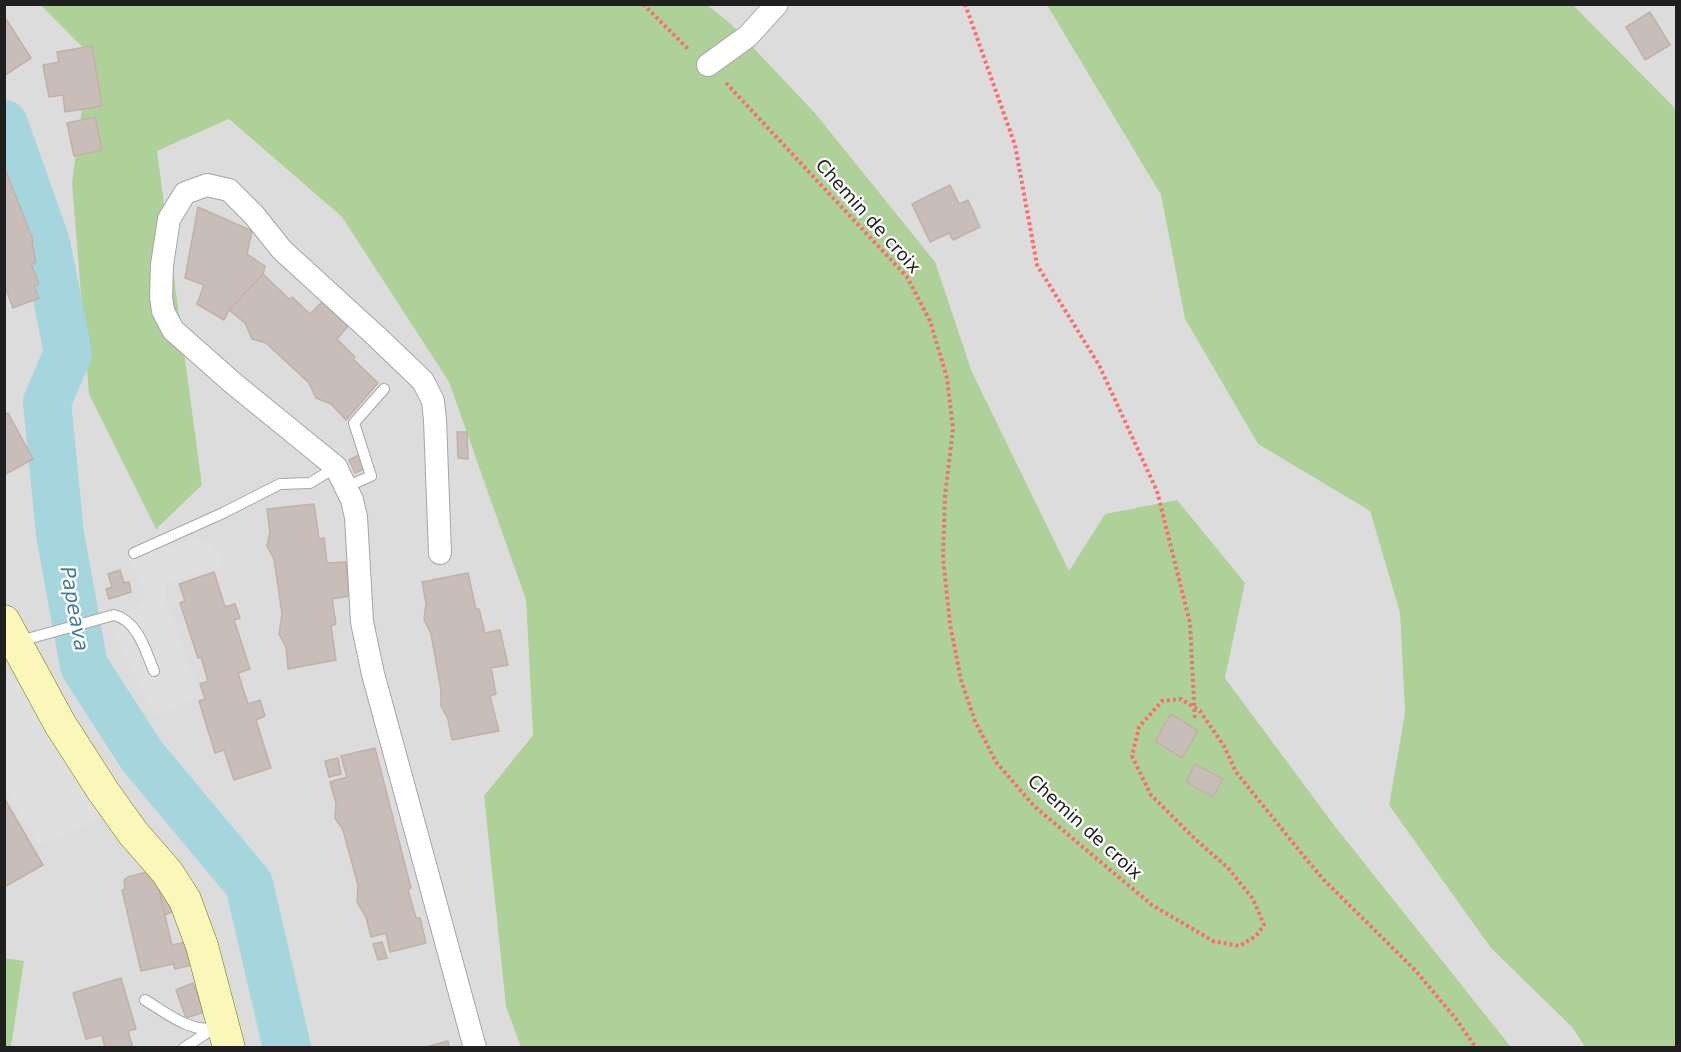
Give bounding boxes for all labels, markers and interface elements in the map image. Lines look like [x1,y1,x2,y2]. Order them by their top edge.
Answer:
street label: Chemin de croix [810,155,924,279]
water label: Papeava [54,565,92,653]
street label: Chemin de croix [1022,771,1146,885]

